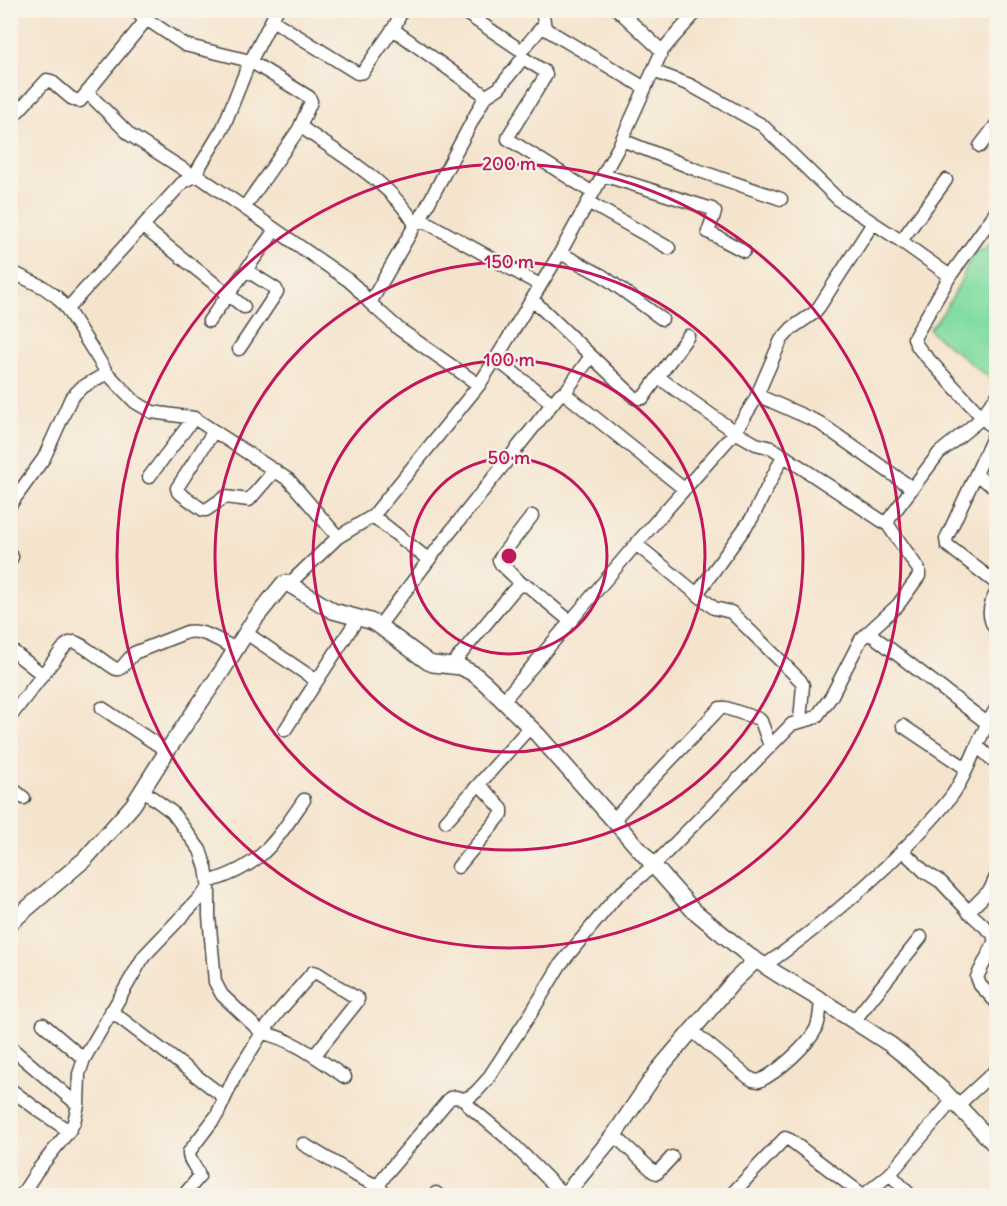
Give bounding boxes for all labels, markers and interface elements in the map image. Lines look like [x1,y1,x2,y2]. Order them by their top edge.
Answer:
text: 200 m [482,152,536,175]
text: 150 m [484,250,534,273]
text: 100 m [484,348,535,371]
text: 50 m [488,446,530,469]
centre of rings [499,546,519,566]

